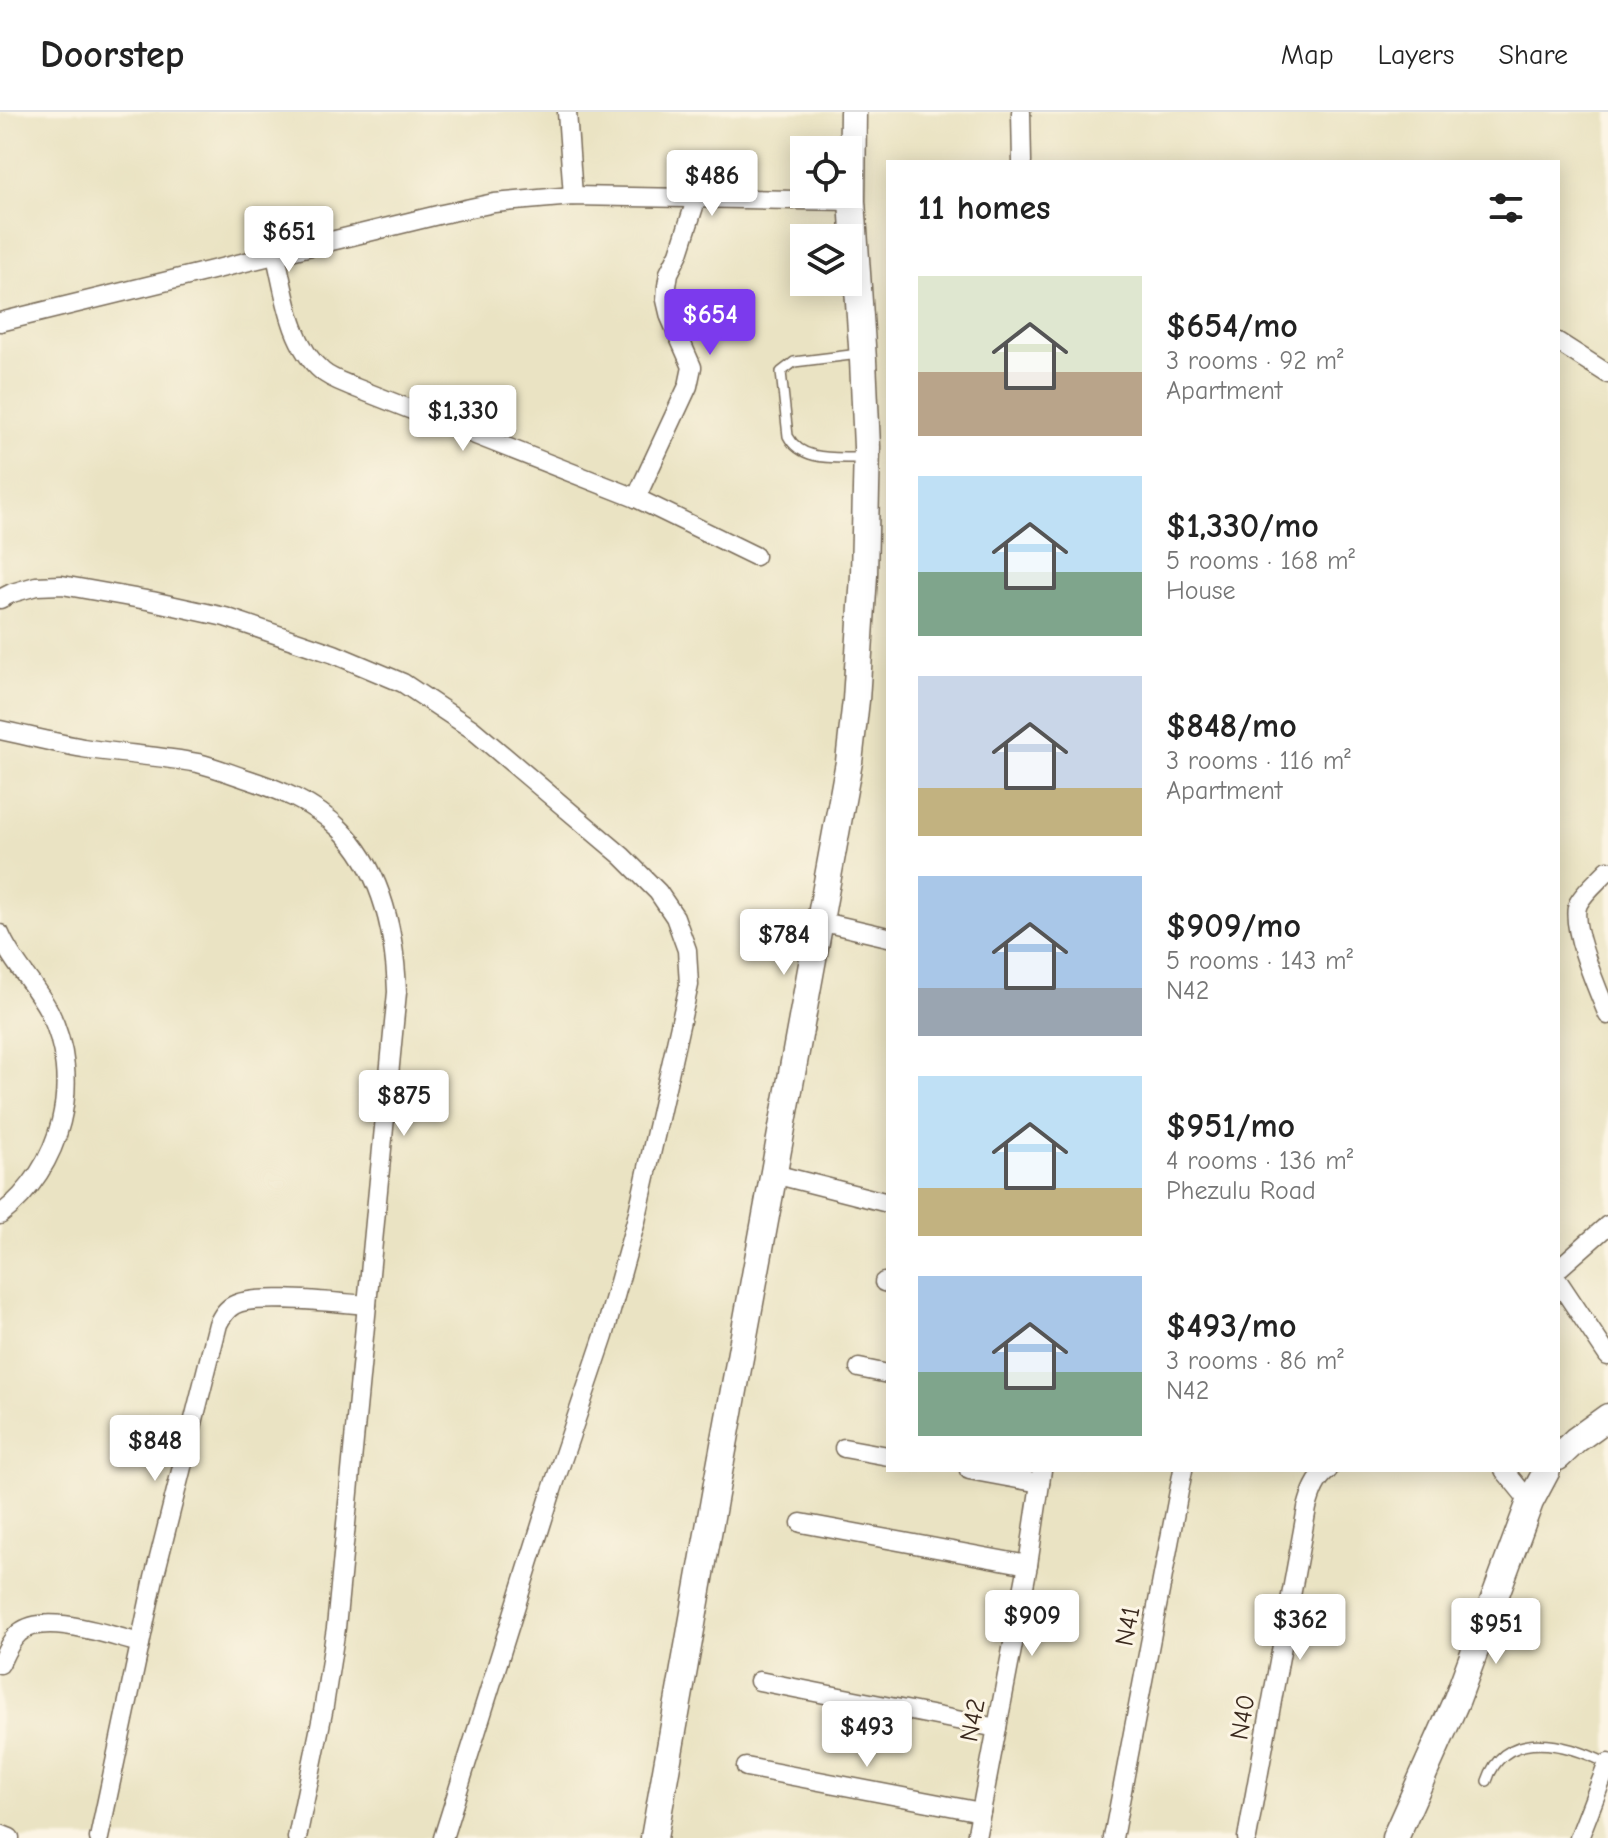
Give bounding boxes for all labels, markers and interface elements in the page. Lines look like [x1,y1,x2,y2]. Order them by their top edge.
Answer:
text: Doorstep [40,33,184,77]
text: Map [1281,39,1334,71]
text: Layers [1378,39,1454,71]
text: Share [1498,39,1568,71]
map controls [790,136,862,296]
button: locate [790,136,862,208]
pin: $486 [665,150,759,218]
text: $486 [685,161,739,191]
icon: filters [1484,186,1528,230]
text: 11 homes [918,188,1051,228]
pin: $651 [242,206,336,274]
text: $651 [262,217,316,247]
button: layers [790,224,862,296]
pin: $654 [663,289,757,357]
text: $654 [682,300,738,330]
text: $654/mo [1166,306,1298,346]
icon: home [982,308,1078,404]
text: 3 rooms · 92 m² [1166,346,1344,376]
text: Apartment [1166,376,1282,406]
pin: $1,330 [398,385,528,453]
text: $1,330 [427,396,499,426]
text: $1,330/mo [1166,506,1319,546]
icon: home [982,508,1078,604]
text: 5 rooms · 168 m² [1166,546,1355,576]
text: House [1166,576,1236,606]
text: $848/mo [1166,706,1297,746]
icon: home [982,708,1078,804]
text: 3 rooms · 116 m² [1166,746,1351,776]
text: Apartment [1166,776,1282,806]
text: $909/mo [1166,906,1301,946]
icon: home [982,908,1078,1004]
pin: $784 [737,909,831,977]
text: $784 [758,920,810,950]
text: 5 rooms · 143 m² [1166,946,1353,976]
text: N42 [1166,976,1209,1006]
pin: $875 [357,1070,451,1138]
text: $875 [377,1081,431,1111]
text: $951/mo [1166,1106,1295,1146]
icon: home [982,1108,1078,1204]
text: 4 rooms · 136 m² [1166,1146,1353,1176]
text: Phezulu Road [1166,1176,1316,1206]
text: $493/mo [1166,1306,1297,1346]
icon: home [982,1308,1078,1404]
text: 3 rooms · 86 m² [1166,1346,1344,1376]
text: N42 [1166,1376,1209,1406]
pin: $848 [108,1415,202,1483]
text: $848 [128,1426,182,1456]
pin: $909 [985,1590,1079,1658]
pin: $362 [1253,1594,1347,1662]
pin: $951 [1449,1598,1543,1666]
text: $909 [1003,1601,1061,1631]
street label: N41 [1109,1604,1147,1649]
text: $362 [1272,1605,1328,1635]
text: $951 [1469,1609,1523,1639]
street label: N40 [1224,1692,1262,1742]
street label: N42 [954,1696,992,1744]
pin: $493 [820,1701,914,1769]
text: $493 [840,1712,894,1742]

